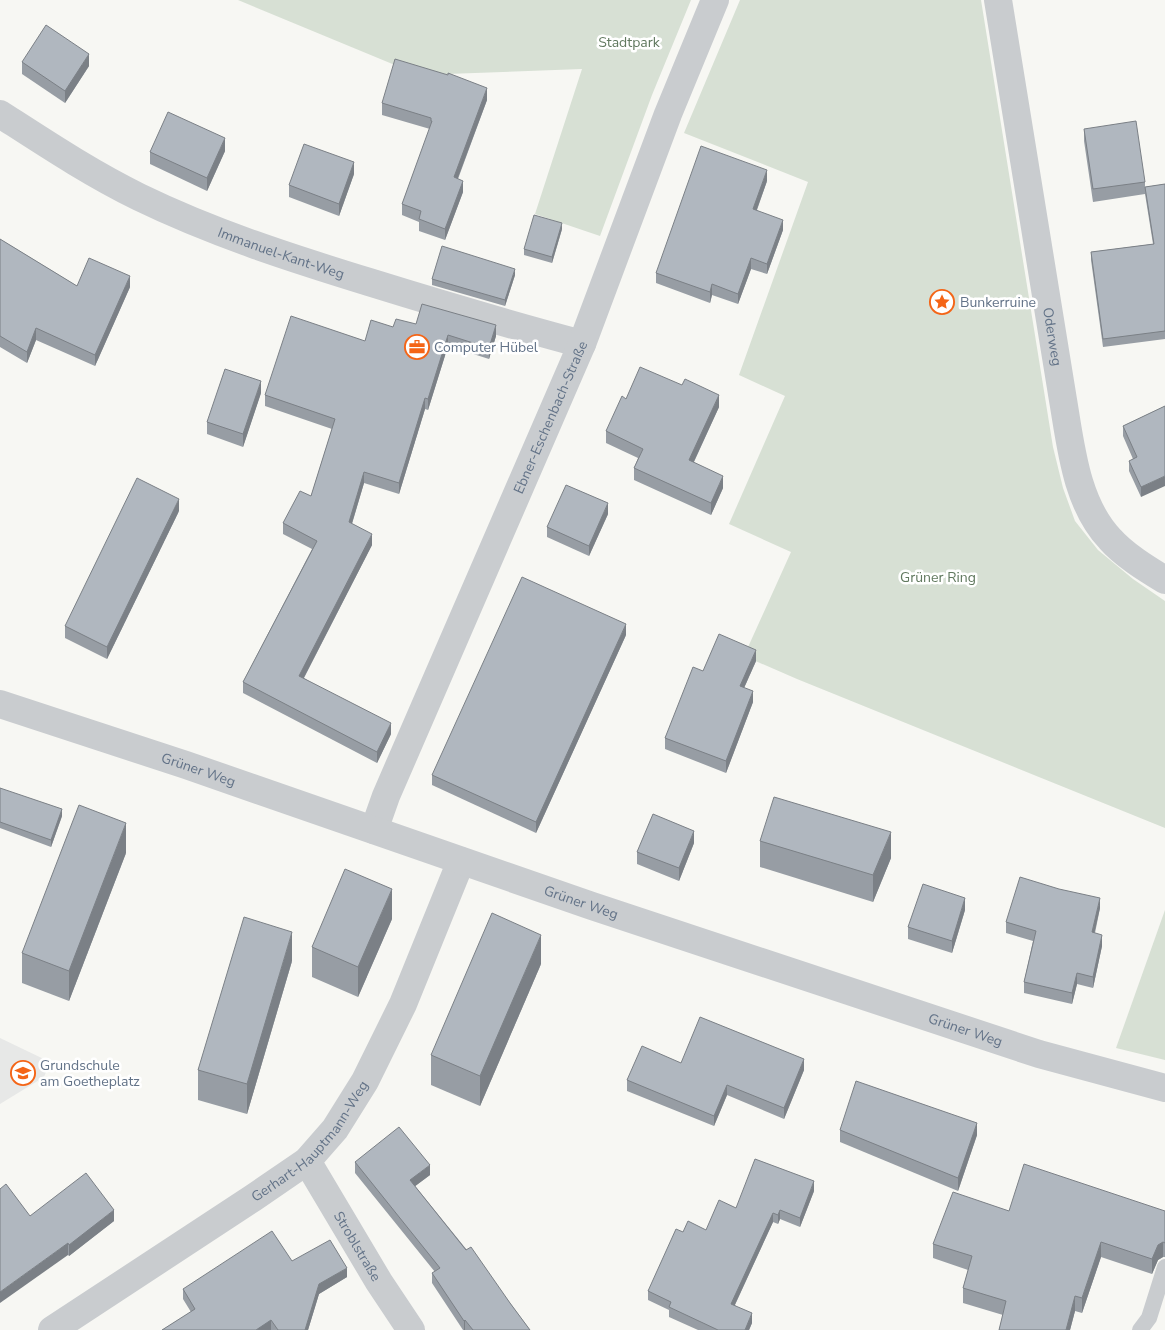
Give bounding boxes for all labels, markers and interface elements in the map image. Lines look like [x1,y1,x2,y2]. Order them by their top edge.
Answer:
park label: Stadtpark [598,33,661,52]
street label: Immanuel-Kant-Weg [215,223,347,284]
place icon: Bunkerruine [929,289,955,315]
place label: Bunkerruine [960,293,1036,312]
street label: Oderweg [1038,306,1066,367]
office icon: Computer Hübel [404,334,430,360]
place label: Computer Hübel [434,338,539,357]
street label: Ebner-Eschenbach-Straße [509,338,592,497]
park label: Grüner Ring [900,568,976,587]
street label: Grüner Weg [159,749,238,791]
street label: Grüner Weg [541,881,621,924]
street label: Grüner Weg [926,1009,1005,1051]
place label: Grundschule am Goetheplatz [40,1056,140,1091]
school or university icon: Grundschule am Goetheplatz [10,1060,36,1086]
street label: Gerhart-Hauptmann-Weg [248,1077,373,1206]
street label: Stroblstraße [329,1208,385,1285]

